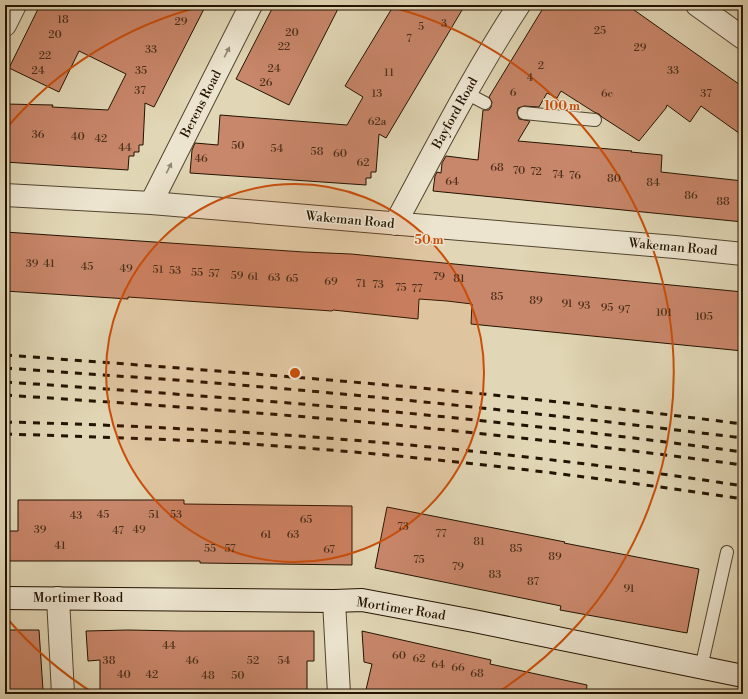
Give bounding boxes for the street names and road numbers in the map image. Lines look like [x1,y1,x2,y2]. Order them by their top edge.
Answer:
street label: Berens Road [177,67,225,142]
street label: Bayford Road [428,74,482,152]
street label: Wakeman Road [304,208,396,232]
street label: Wakeman Road [627,235,719,259]
street label: Mortimer Road [33,590,124,606]
street label: Mortimer Road [355,594,447,624]

